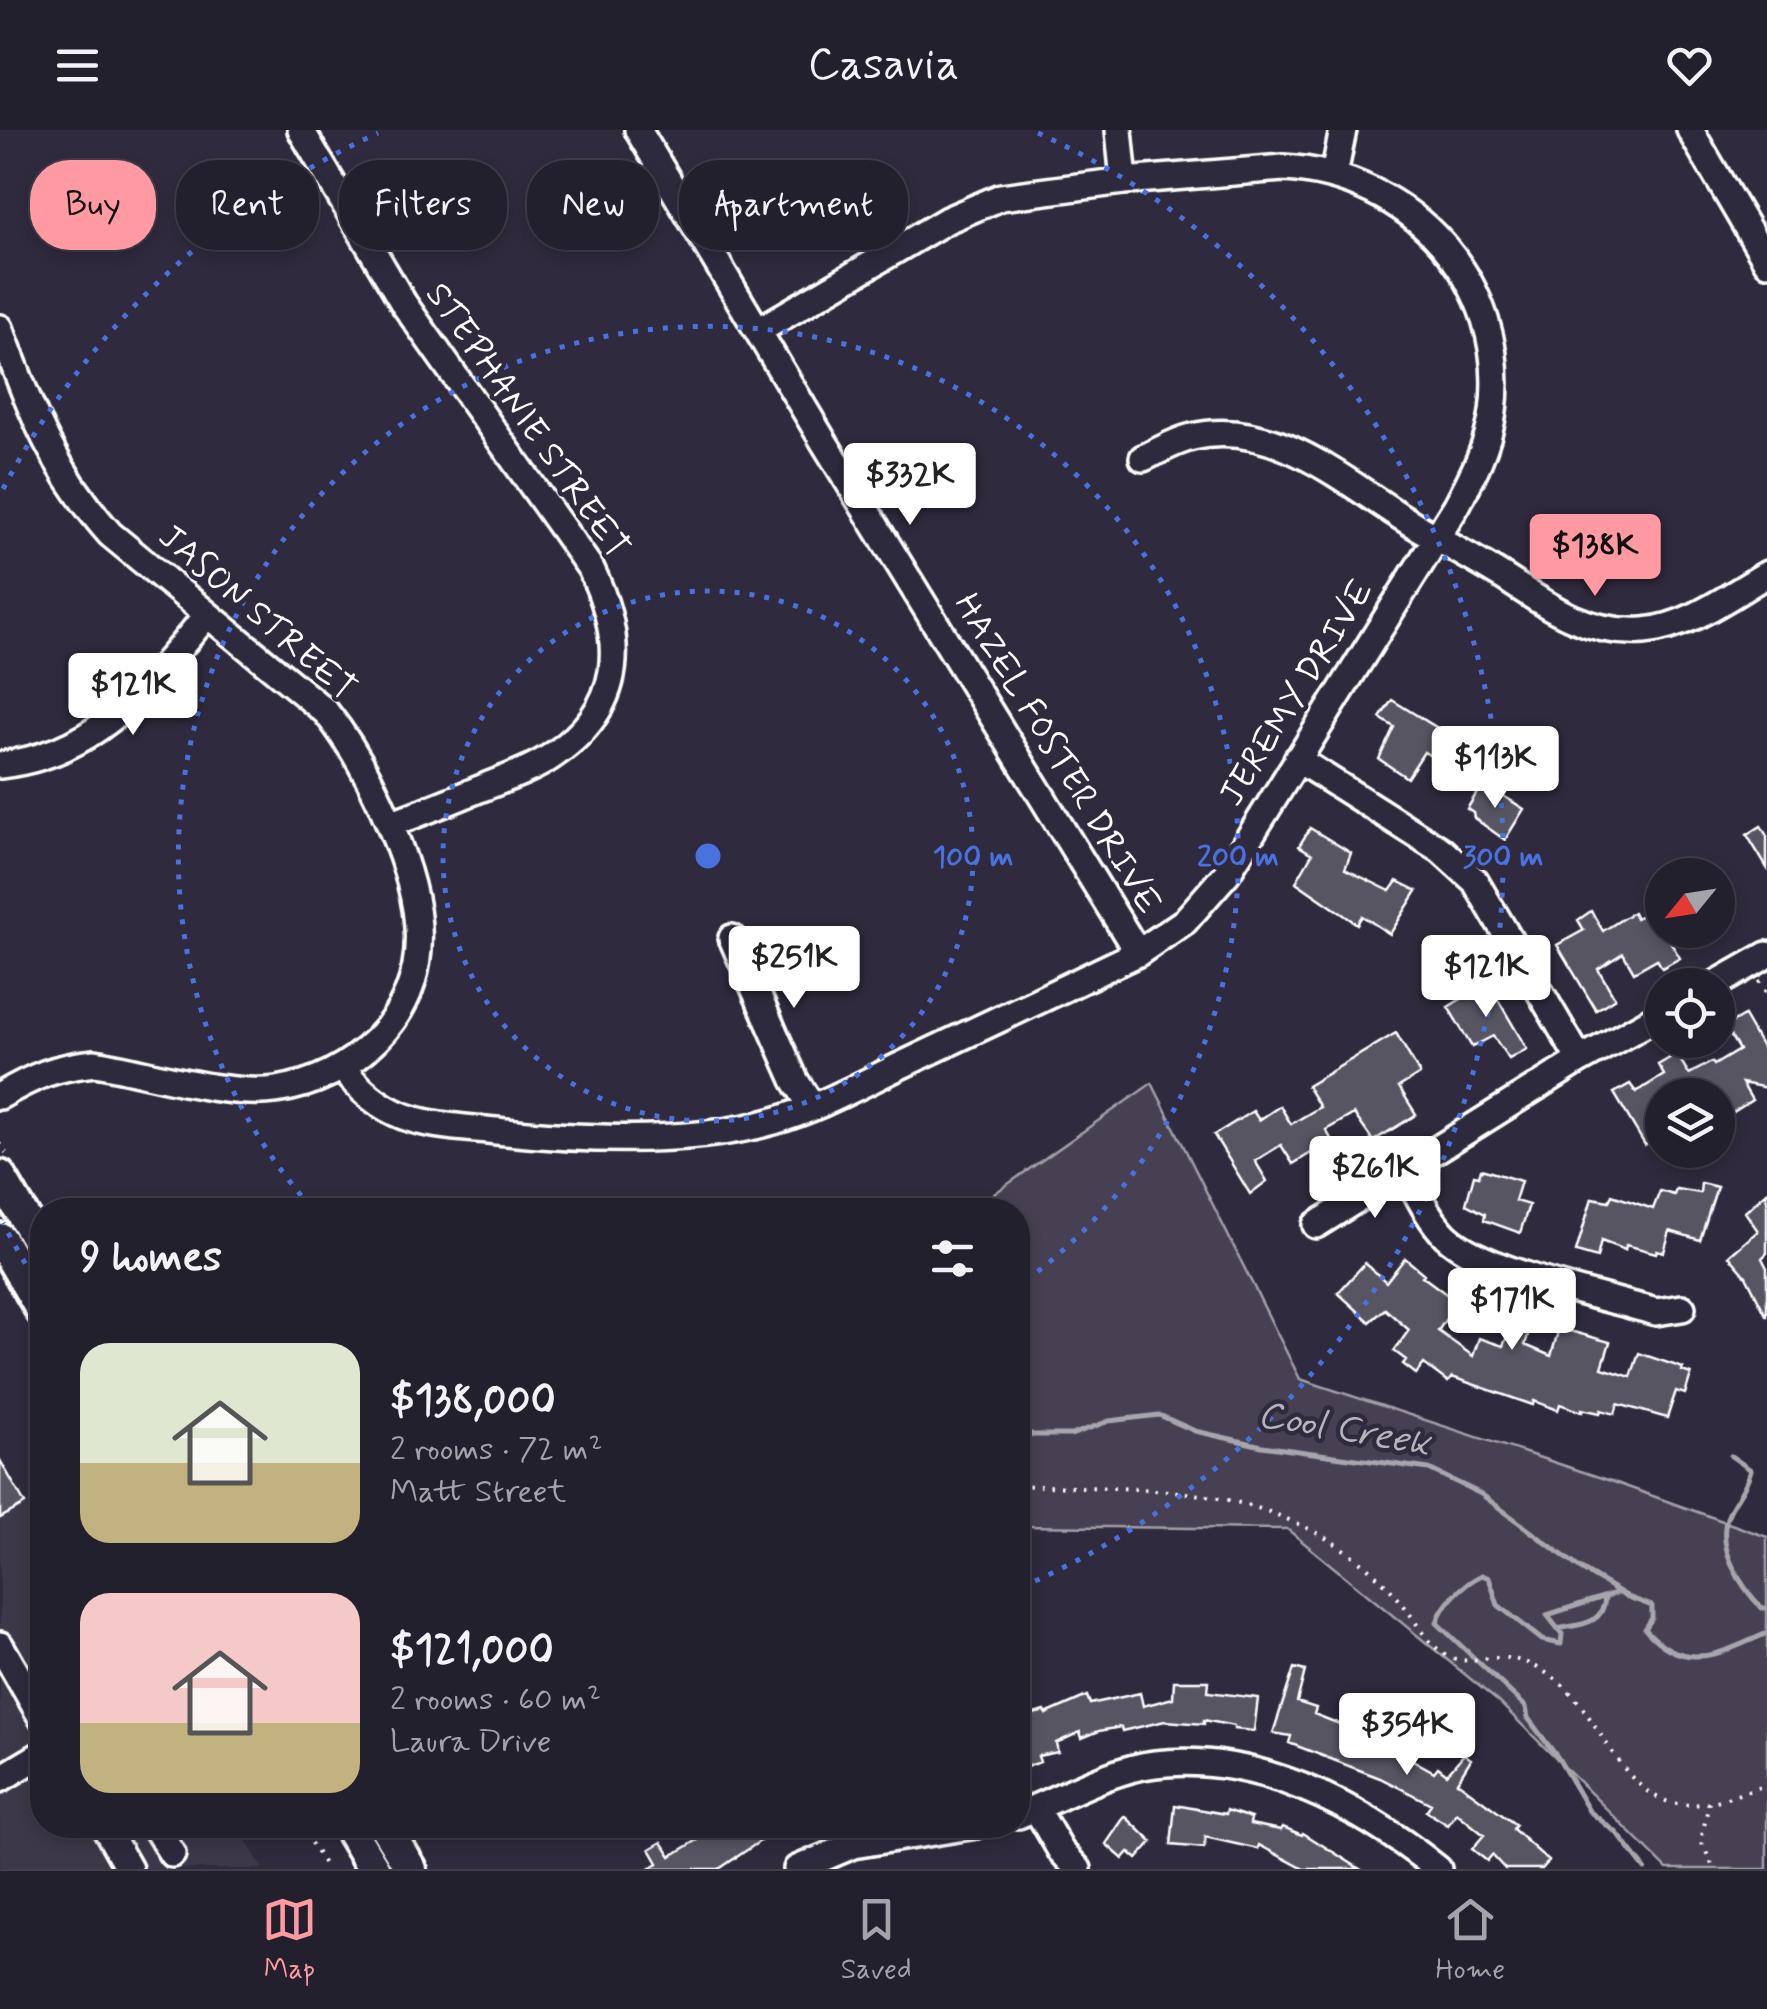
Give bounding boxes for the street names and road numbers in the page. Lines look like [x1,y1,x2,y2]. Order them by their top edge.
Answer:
street label: STEPHANIE STREET [414,274,640,568]
street label: JASON STREET [148,514,366,712]
street label: JEREMY DRIVE [1209,571,1385,815]
street label: HAZEL FOSTER DRIVE [943,585,1171,923]

